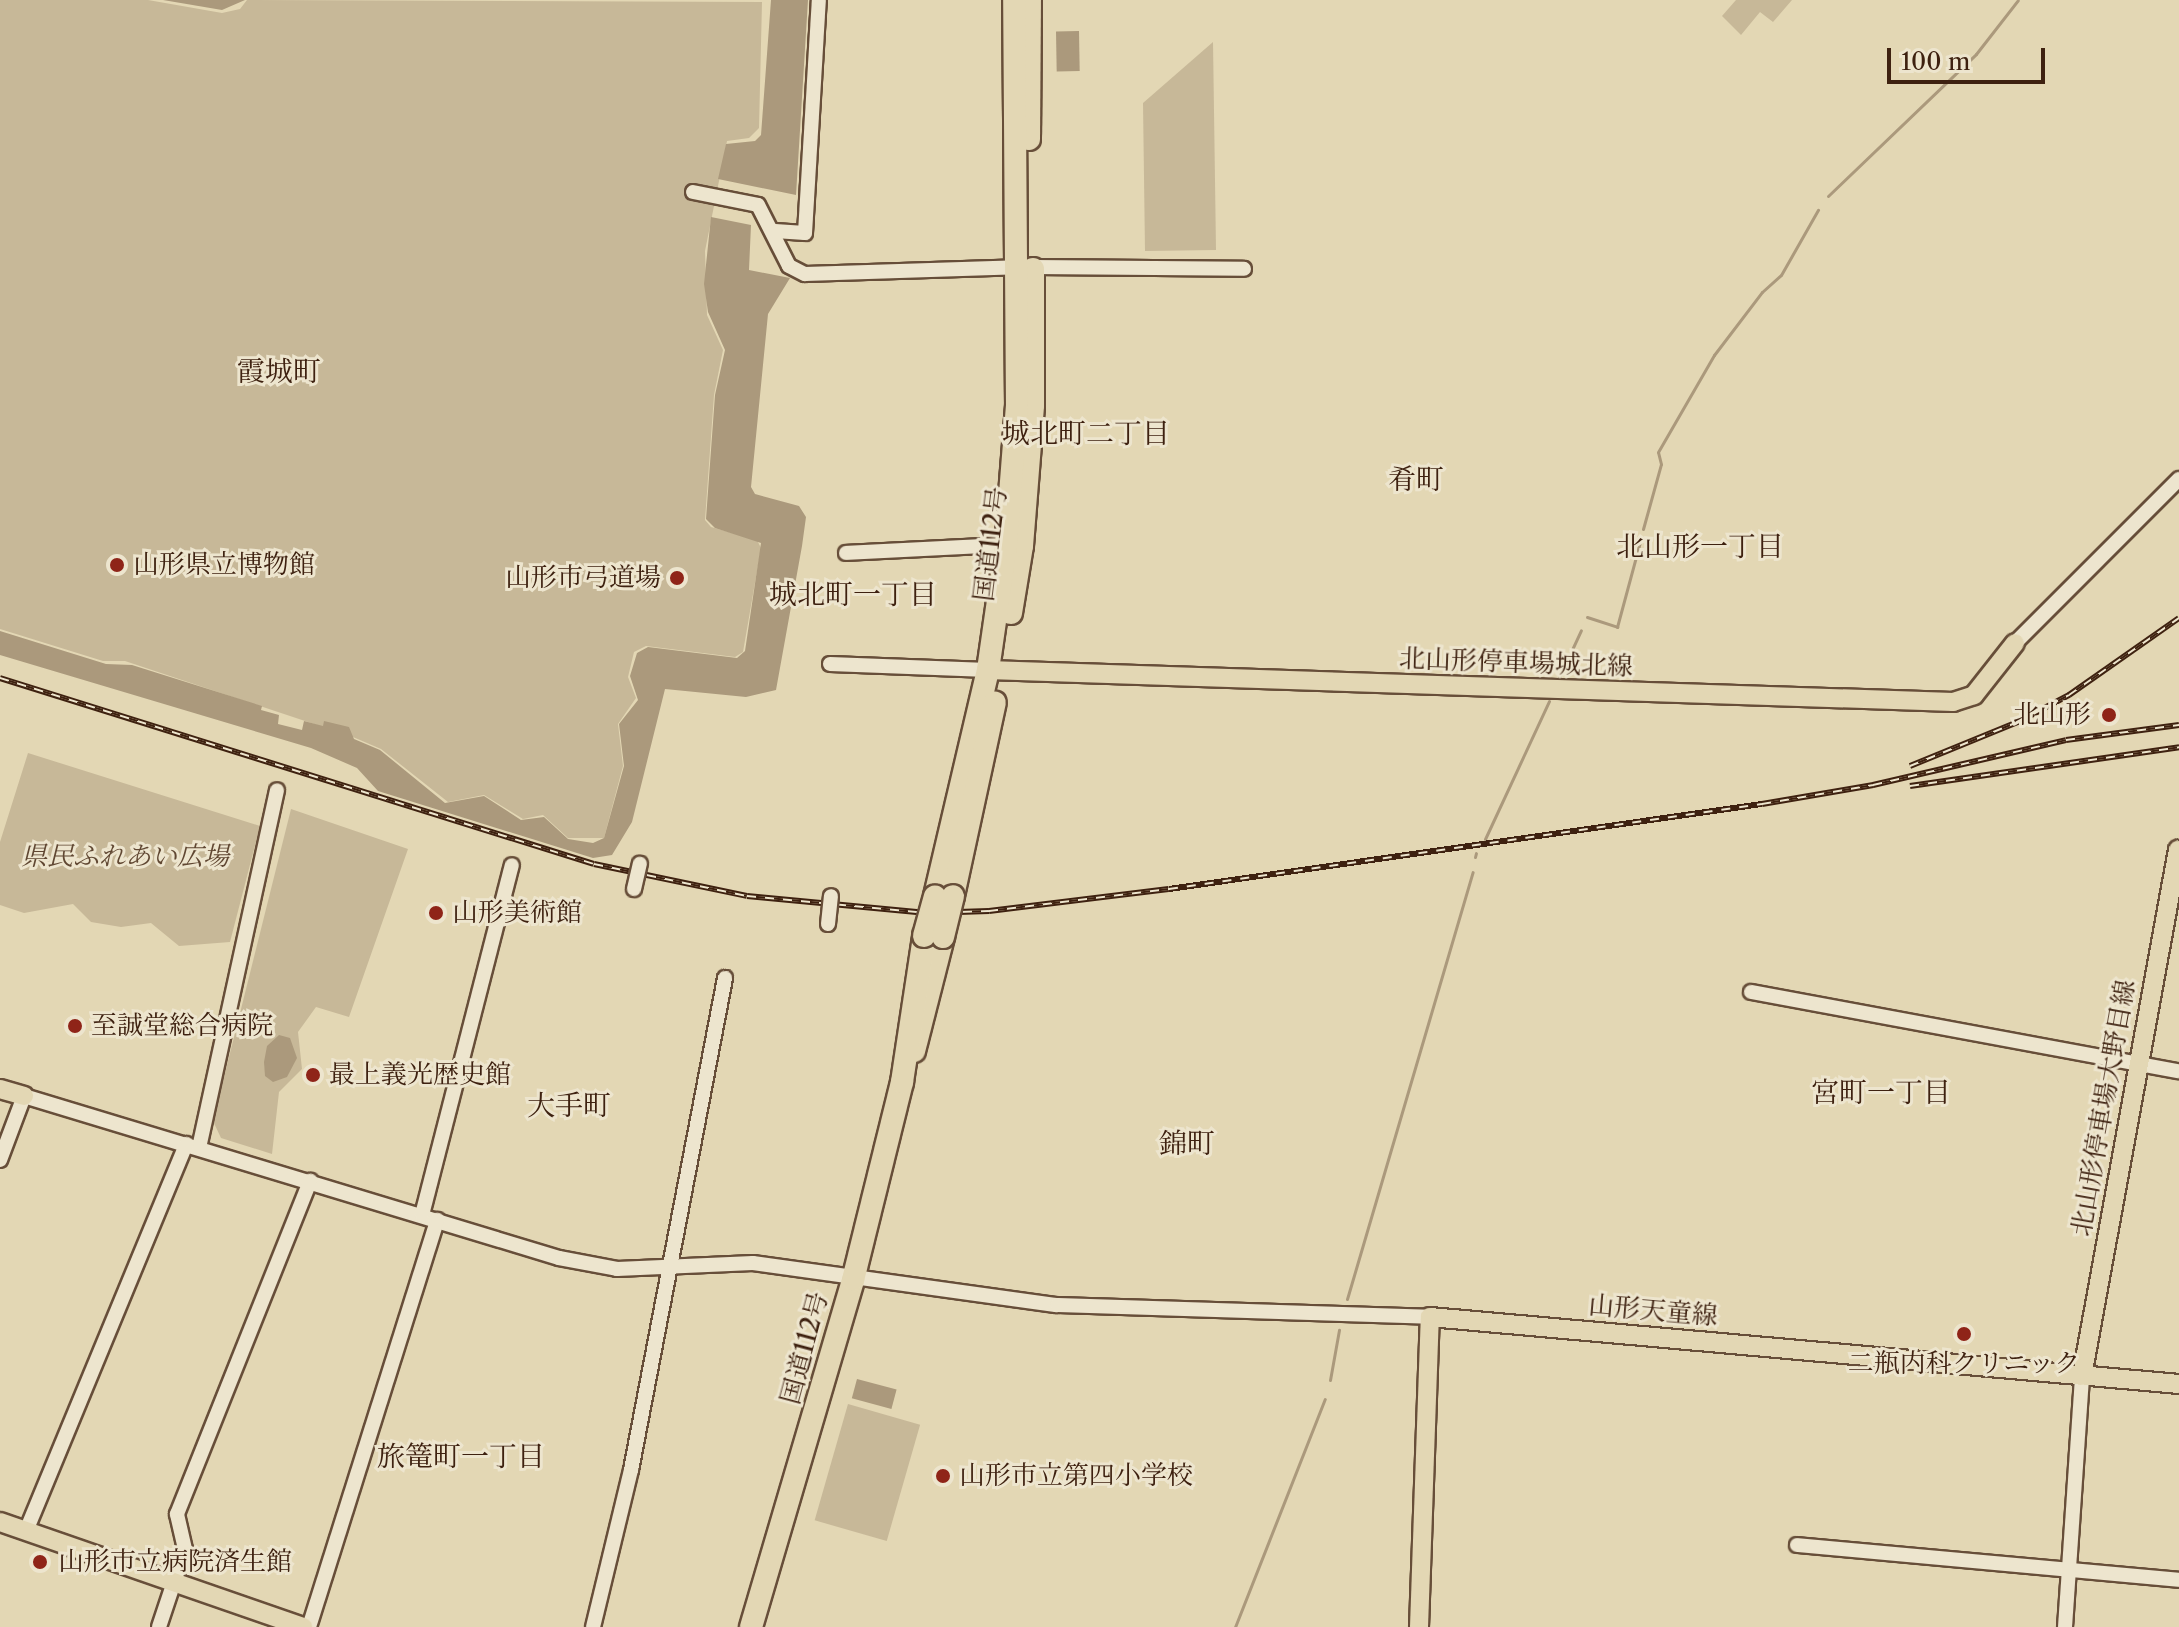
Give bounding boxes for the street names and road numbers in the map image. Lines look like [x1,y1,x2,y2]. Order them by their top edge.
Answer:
street label: 国道112号 [969,485,1013,603]
street label: 北山形停車場城北線 [1399,643,1633,683]
street label: 北山形停車場大野目線 [2066,977,2142,1239]
street label: 国道112号 [775,1289,835,1407]
street label: 山形天童線 [1587,1290,1719,1332]

